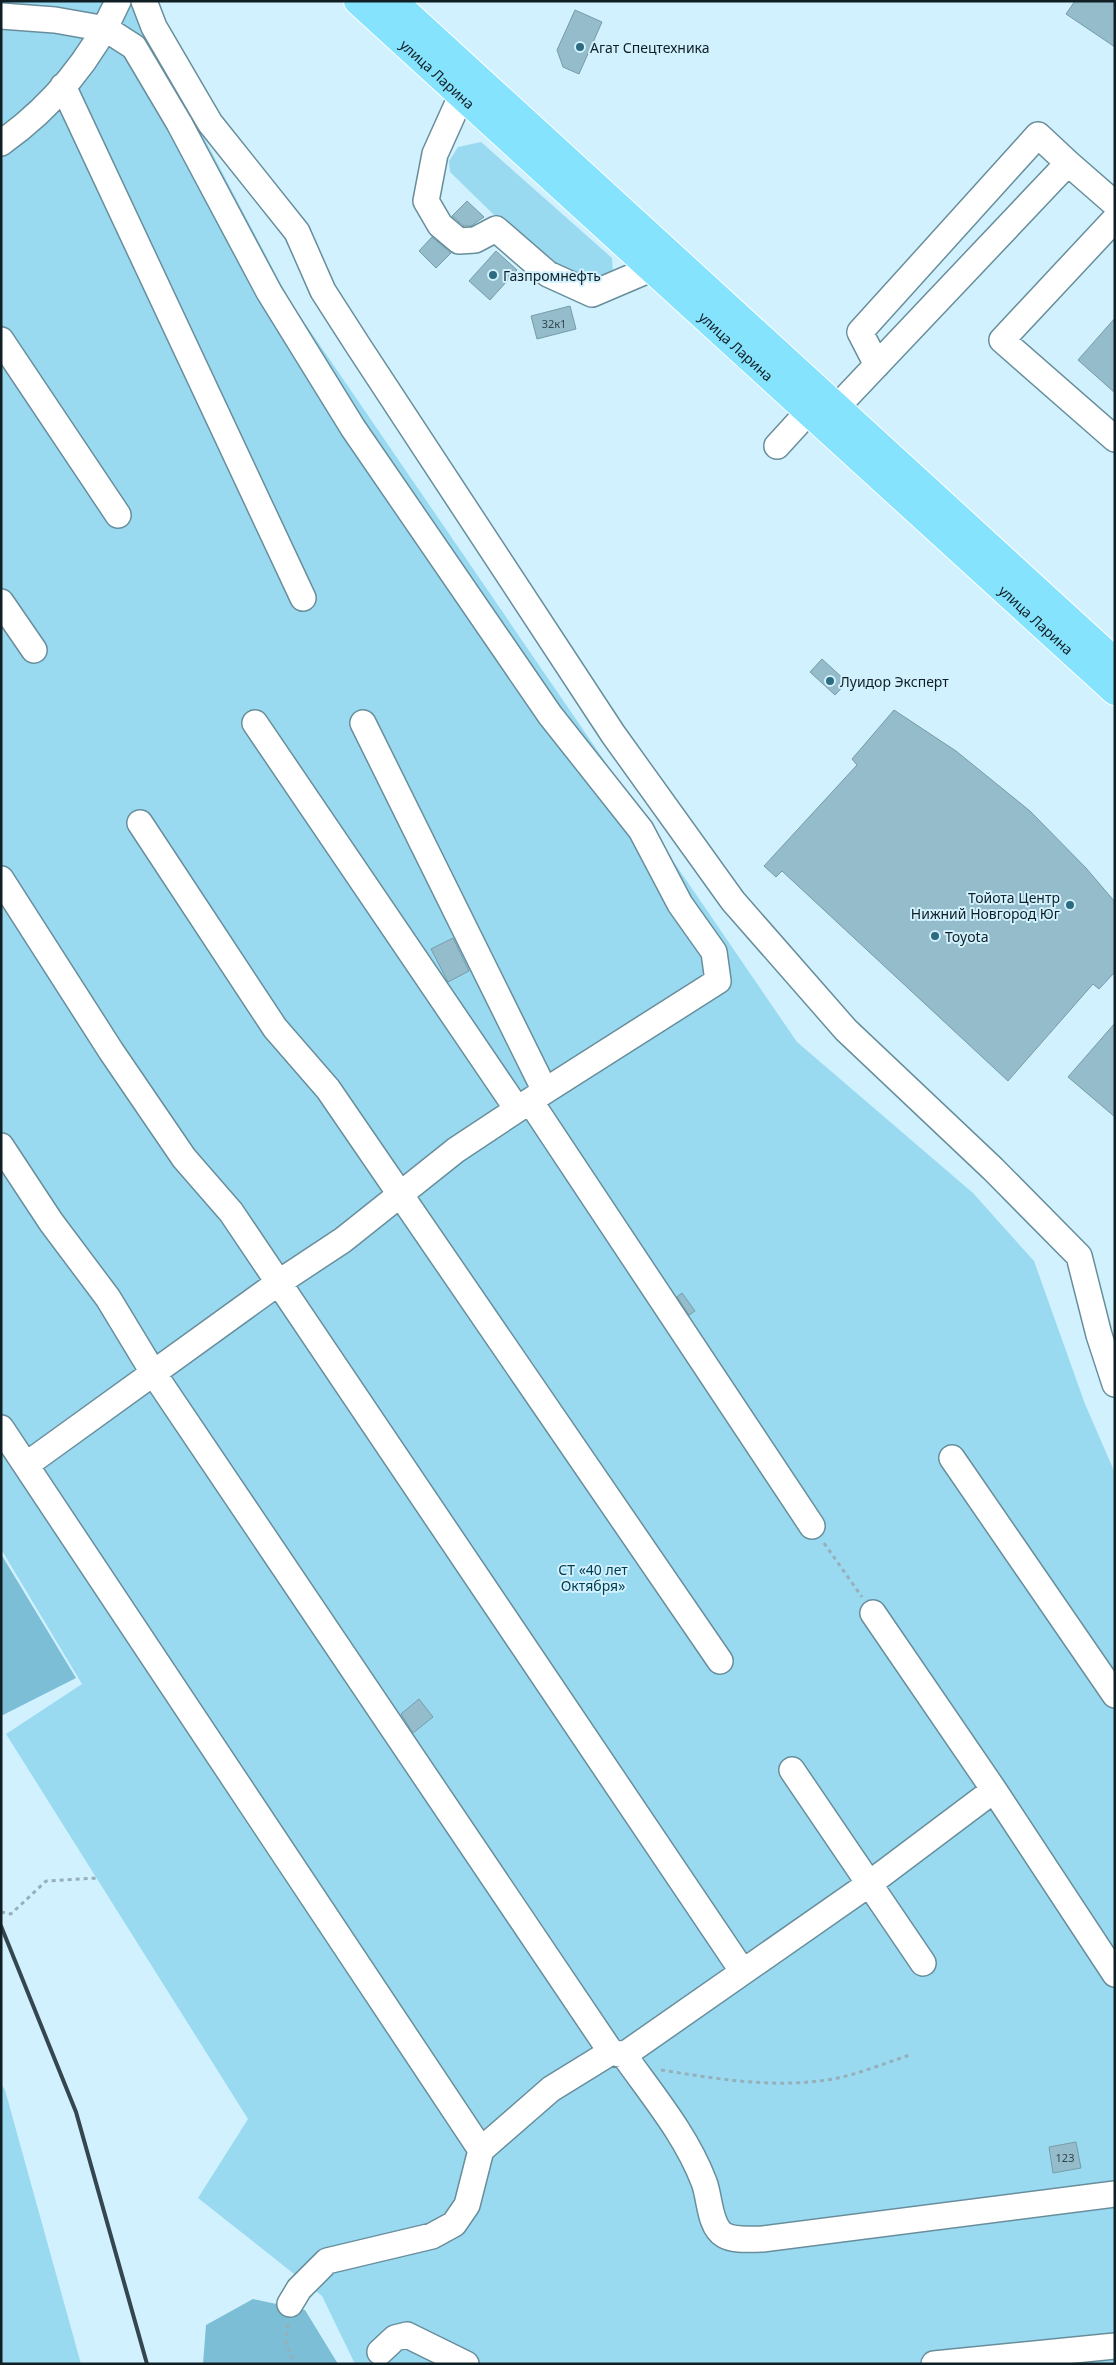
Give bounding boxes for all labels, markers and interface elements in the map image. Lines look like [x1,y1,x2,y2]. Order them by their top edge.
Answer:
street label: улица Ларина [396,35,479,113]
place label: Агат Спецтехника [590,38,710,57]
marker: Агат Спецтехника [574,41,586,53]
place label: Газпромнефть [503,266,601,285]
marker: Газпромнефть [487,269,499,281]
street label: улица Ларина [695,307,778,385]
house number: 32к1 [542,316,566,331]
street label: улица Ларина [995,581,1078,658]
place label: Луидор Эксперт [840,672,949,691]
marker: Луидор Эксперт [824,675,836,687]
place label: Тойота Центр Нижний Новгород Юг [911,888,1060,923]
marker: Тойота Центр Нижний Новгород Юг [1064,899,1076,911]
place label: Toyota [945,927,989,946]
marker: Toyota [929,930,941,942]
park label: СТ «40 лет Октября» [558,1560,628,1595]
house number: 123 [1056,2150,1074,2165]

